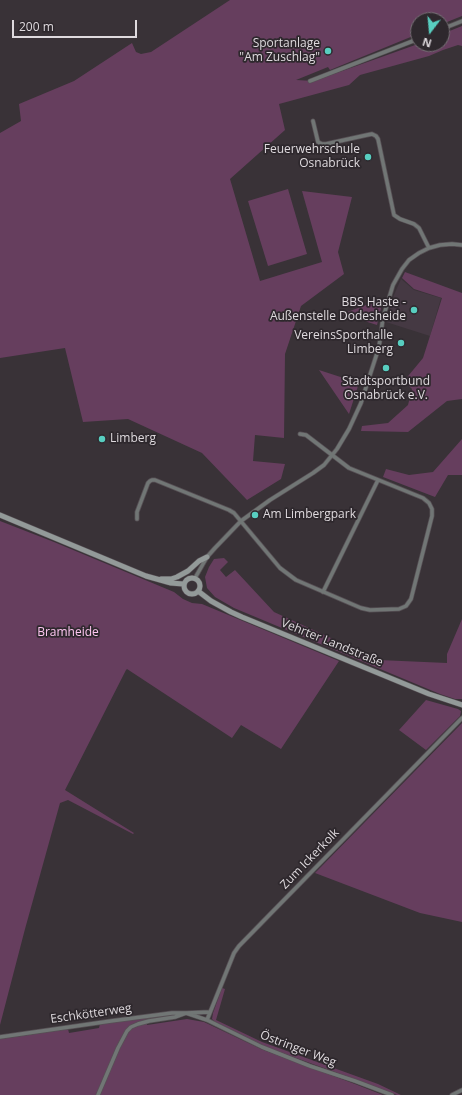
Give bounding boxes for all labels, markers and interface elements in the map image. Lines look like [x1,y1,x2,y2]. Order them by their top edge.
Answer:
scale bar [14,12,139,38]
north arrow [410,12,450,52]
text: 200 m [19,18,54,35]
text: N [420,35,433,52]
place label: Sportanlage "Am Zuschlag" [239,37,320,65]
marker: Sportanlage "Am Zuschlag" [323,46,333,56]
place label: Feuerwehrschule Osnabrück [264,143,360,171]
marker: Feuerwehrschule Osnabrück [363,152,373,162]
place label: BBS Haste - Außenstelle Dodesheide [270,296,406,324]
marker: BBS Haste - Außenstelle Dodesheide [409,305,419,315]
place label: VereinsSporthalle Limberg [294,329,393,357]
marker: VereinsSporthalle Limberg [396,338,406,348]
marker: Stadtsportbund Osnabrück e.V. [381,363,391,373]
place label: Stadtsportbund Osnabrück e.V. [342,375,430,403]
place label: Limberg [110,432,156,446]
marker: Limberg [97,434,107,444]
place label: Am Limbergpark [263,508,356,522]
marker: Am Limbergpark [250,510,260,520]
street label: Vehrter Landstraße [279,616,385,670]
park label: Bramheide [37,626,99,640]
street label: Zum Ickerkolk [278,826,342,892]
street label: Eschkötterweg [50,1001,132,1027]
street label: Östringer Weg [258,1028,338,1070]

